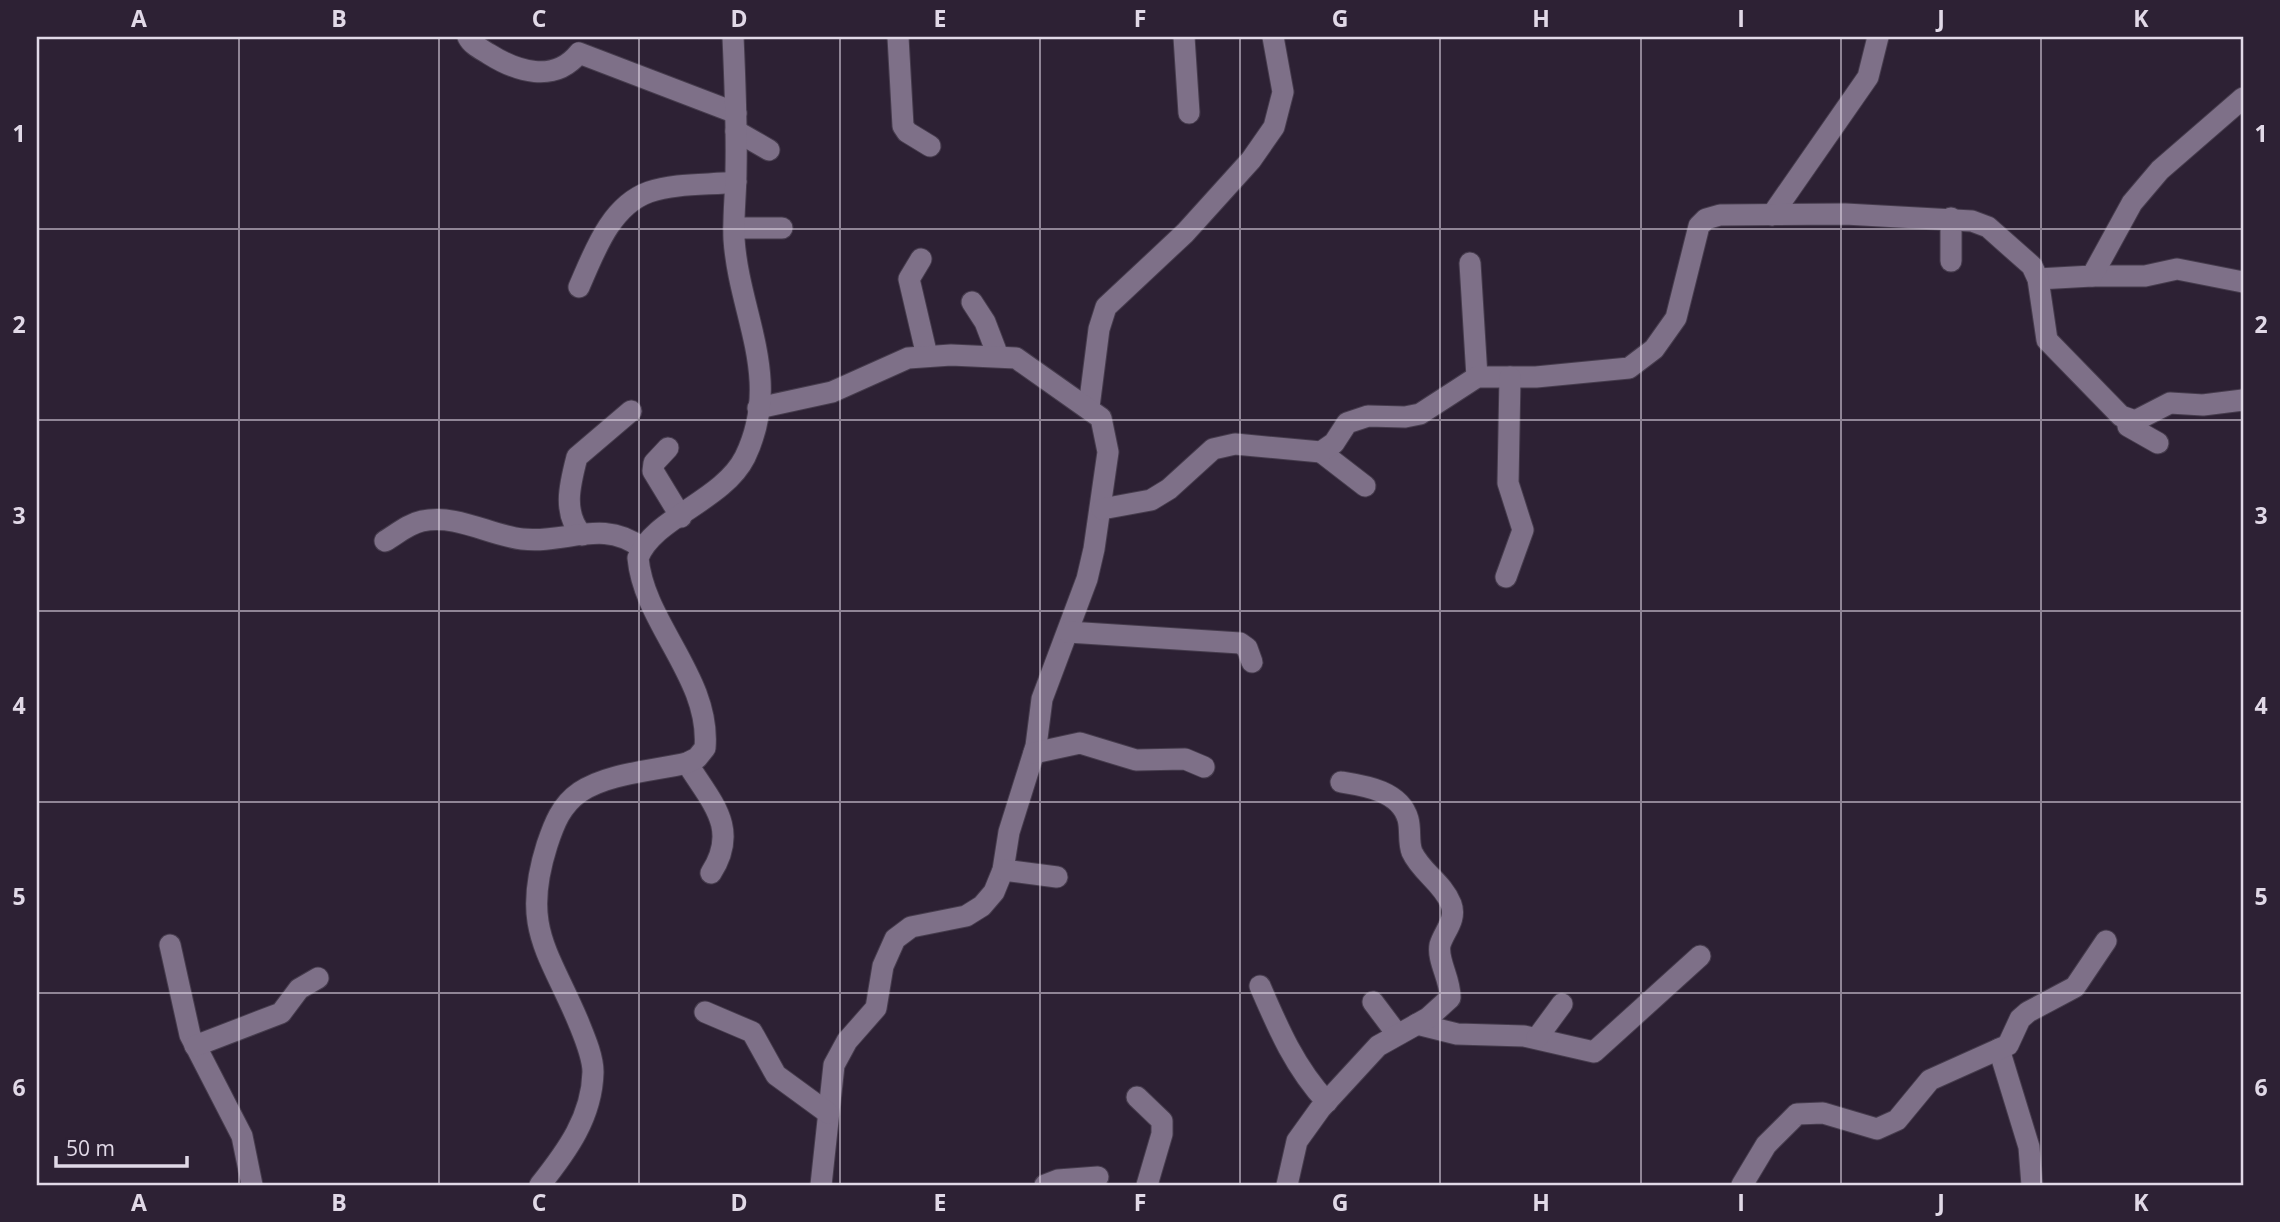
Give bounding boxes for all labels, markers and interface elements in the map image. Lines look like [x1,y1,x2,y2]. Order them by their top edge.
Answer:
text: A [131,2,147,34]
text: B [331,2,347,34]
text: C [532,2,546,34]
text: D [730,2,748,34]
text: E [934,2,946,34]
text: F [1134,2,1146,34]
text: G [1332,2,1348,34]
text: H [1532,2,1550,34]
text: I [1737,2,1745,34]
text: J [1935,2,1945,34]
text: K [2133,2,2149,34]
text: 1 [12,117,26,149]
text: 1 [2254,117,2268,149]
text: 2 [12,308,26,340]
text: 2 [2254,308,2268,340]
text: 3 [12,499,26,531]
text: 3 [2254,499,2268,531]
text: 4 [12,689,26,721]
text: 4 [2254,689,2268,721]
text: 5 [12,880,26,912]
text: 5 [2254,880,2268,912]
text: 6 [12,1071,26,1103]
text: 6 [2254,1071,2268,1103]
scale bar [56,1124,187,1168]
text: 50 m [66,1134,115,1162]
text: A [131,1186,147,1218]
text: B [331,1186,347,1218]
text: C [532,1186,546,1218]
text: D [730,1186,748,1218]
text: E [934,1186,946,1218]
text: F [1134,1186,1146,1218]
text: G [1332,1186,1348,1218]
text: H [1532,1186,1550,1218]
text: I [1737,1186,1745,1218]
text: J [1935,1186,1945,1218]
text: K [2133,1186,2149,1218]

